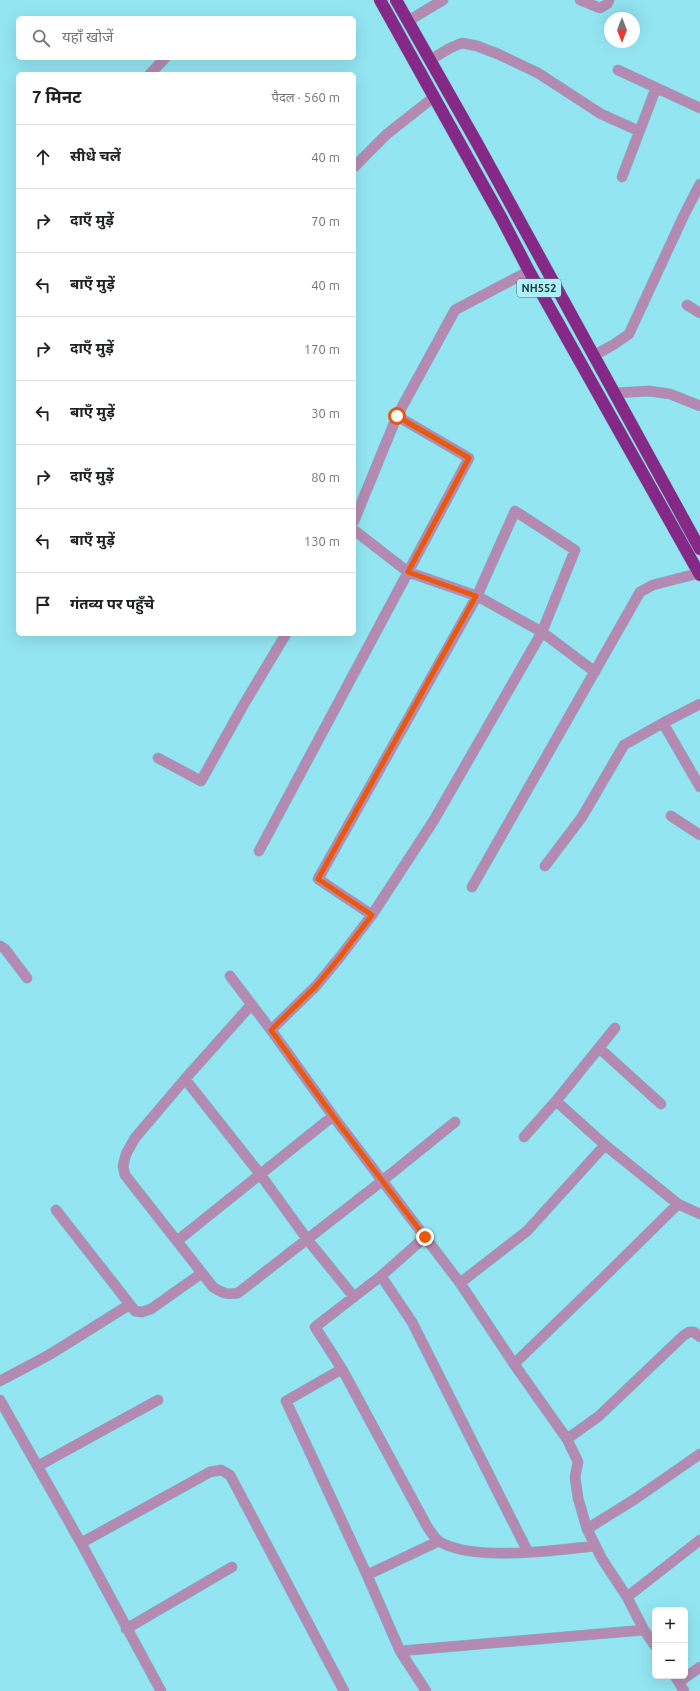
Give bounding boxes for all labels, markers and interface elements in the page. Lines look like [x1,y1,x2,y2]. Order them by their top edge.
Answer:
north arrow [604,12,640,48]
search box [16,16,356,60]
icon: search [30,27,52,49]
text: यहाँ खोजें [62,28,113,45]
text: 7 मिनट [32,87,81,106]
text: पैदल · 560 m [272,90,340,104]
icon: ahead [32,146,54,168]
text: सीधे चलें [70,147,121,164]
text: 40 m [311,150,340,164]
icon: right [32,210,54,232]
text: दाएँ मुड़ें [70,211,114,228]
text: 70 m [311,214,340,228]
icon: left [32,274,54,296]
text: बाएँ मुड़ें [70,275,115,292]
text: 40 m [311,278,340,292]
road number: NH552 [517,279,561,297]
icon: right [32,338,54,360]
text: दाएँ मुड़ें [70,339,114,356]
text: 170 m [304,342,340,356]
icon: left [32,402,54,424]
text: बाएँ मुड़ें [70,403,115,420]
text: 30 m [311,406,340,420]
route start [388,407,406,425]
icon: right [32,466,54,488]
text: दाएँ मुड़ें [70,467,114,484]
text: 80 m [311,470,340,484]
icon: left [32,530,54,552]
text: बाएँ मुड़ें [70,531,115,548]
text: 130 m [304,534,340,548]
icon: arrive [32,594,54,616]
text: गंतव्य पर पहुँचे [70,595,154,612]
route end [416,1228,434,1246]
map controls [652,1607,688,1679]
button: + [652,1607,688,1643]
button: − [652,1643,688,1679]

